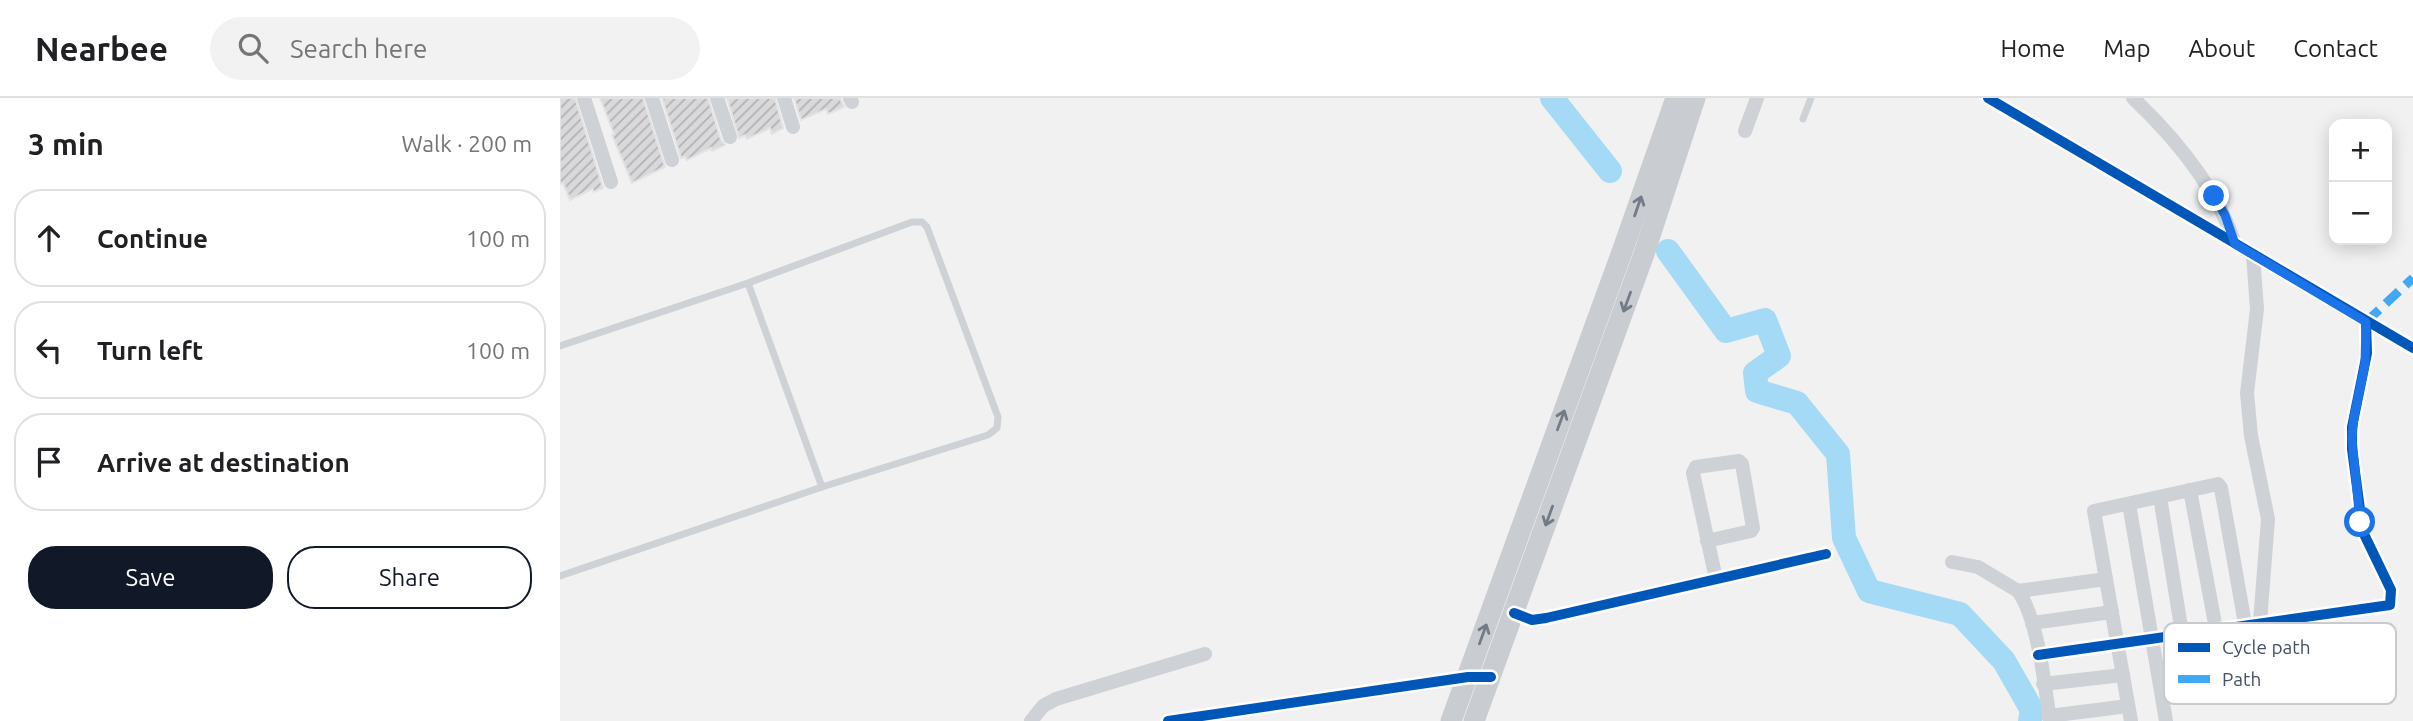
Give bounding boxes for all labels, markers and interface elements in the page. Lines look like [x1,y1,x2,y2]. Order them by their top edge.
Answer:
search box [210,17,700,80]
icon: search [234,29,272,67]
text: Nearbee [35,30,168,67]
text: Search here [290,34,427,63]
text: Home [2000,35,2065,62]
text: Map [2103,35,2150,62]
text: About [2188,35,2255,62]
text: Contact [2293,35,2378,62]
map controls [2329,119,2392,245]
button: + [2329,119,2392,182]
text: 3 min [28,127,104,161]
text: Walk · 200 m [401,131,532,156]
route end [2198,180,2229,211]
button: − [2329,182,2392,245]
one-way arrow [1633,196,1645,218]
icon: ahead [30,219,68,257]
text: Continue [97,224,208,253]
text: 100 m [466,226,530,251]
one-way arrow [1619,291,1632,313]
icon: left [30,331,68,369]
text: Turn left [97,336,203,365]
text: 100 m [466,338,530,363]
one-way arrow [1556,410,1568,432]
icon: arrive [30,443,68,481]
text: Arrive at destination [97,448,350,477]
one-way arrow [1542,505,1554,527]
route start [2344,506,2375,537]
button: Save [28,546,273,609]
button: Share [287,546,532,609]
legend [2164,623,2396,704]
one-way arrow [1478,624,1490,646]
text: Cycle path [2222,636,2311,658]
text: Path [2222,668,2261,690]

